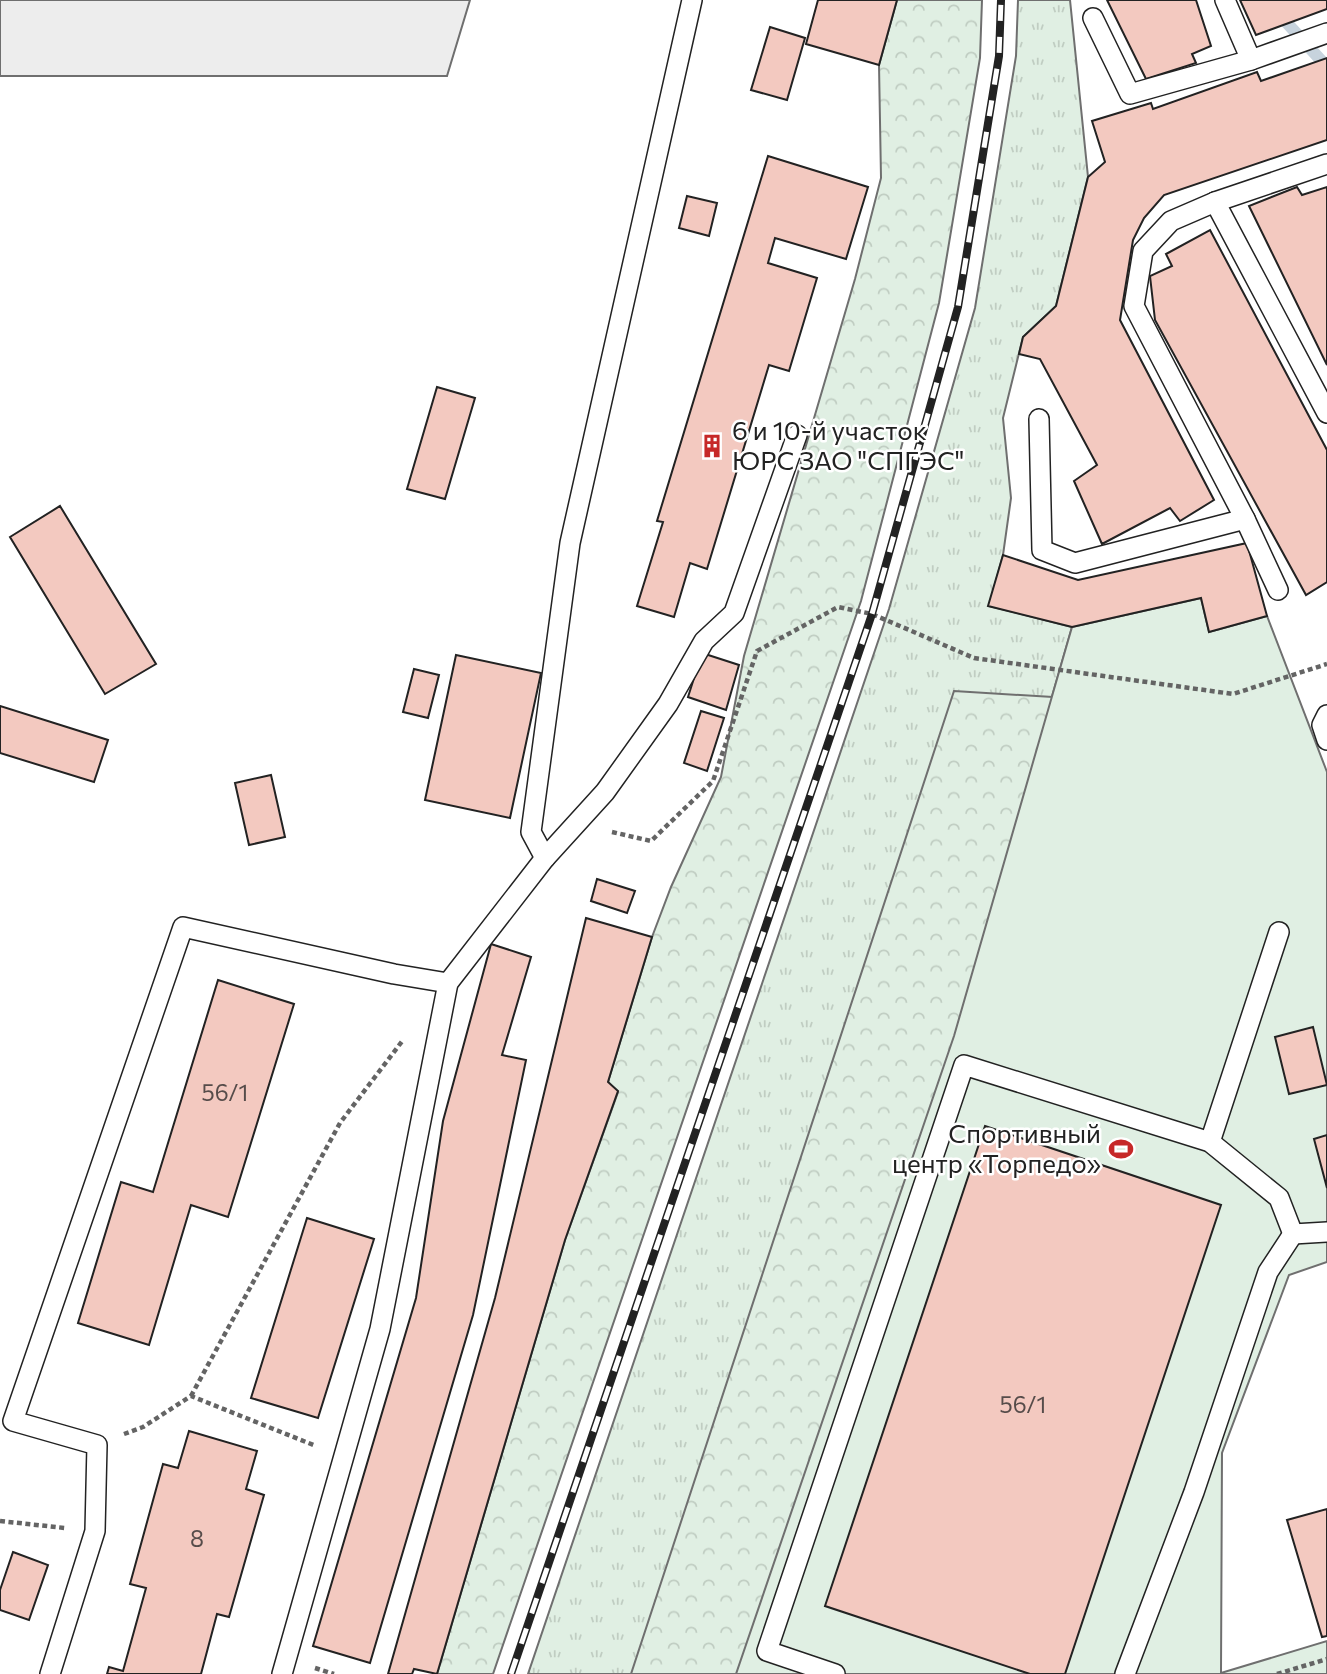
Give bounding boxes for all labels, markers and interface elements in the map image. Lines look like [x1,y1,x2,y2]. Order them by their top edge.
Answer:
place label: 6 и 10-й участок ЮРС ЗАО "СПГЭС" [732,414,964,475]
building icon: 6 и 10-й участок ЮРС ЗАО "СПГЭС" [698,432,726,460]
house number: 56/1 [202,1078,248,1106]
place label: Спортивный центр «Торпедо» [892,1117,1101,1178]
sports icon: Спортивный центр «Торпедо» [1107,1135,1135,1163]
house number: 56/1 [1000,1390,1046,1418]
house number: 8 [190,1524,204,1552]

